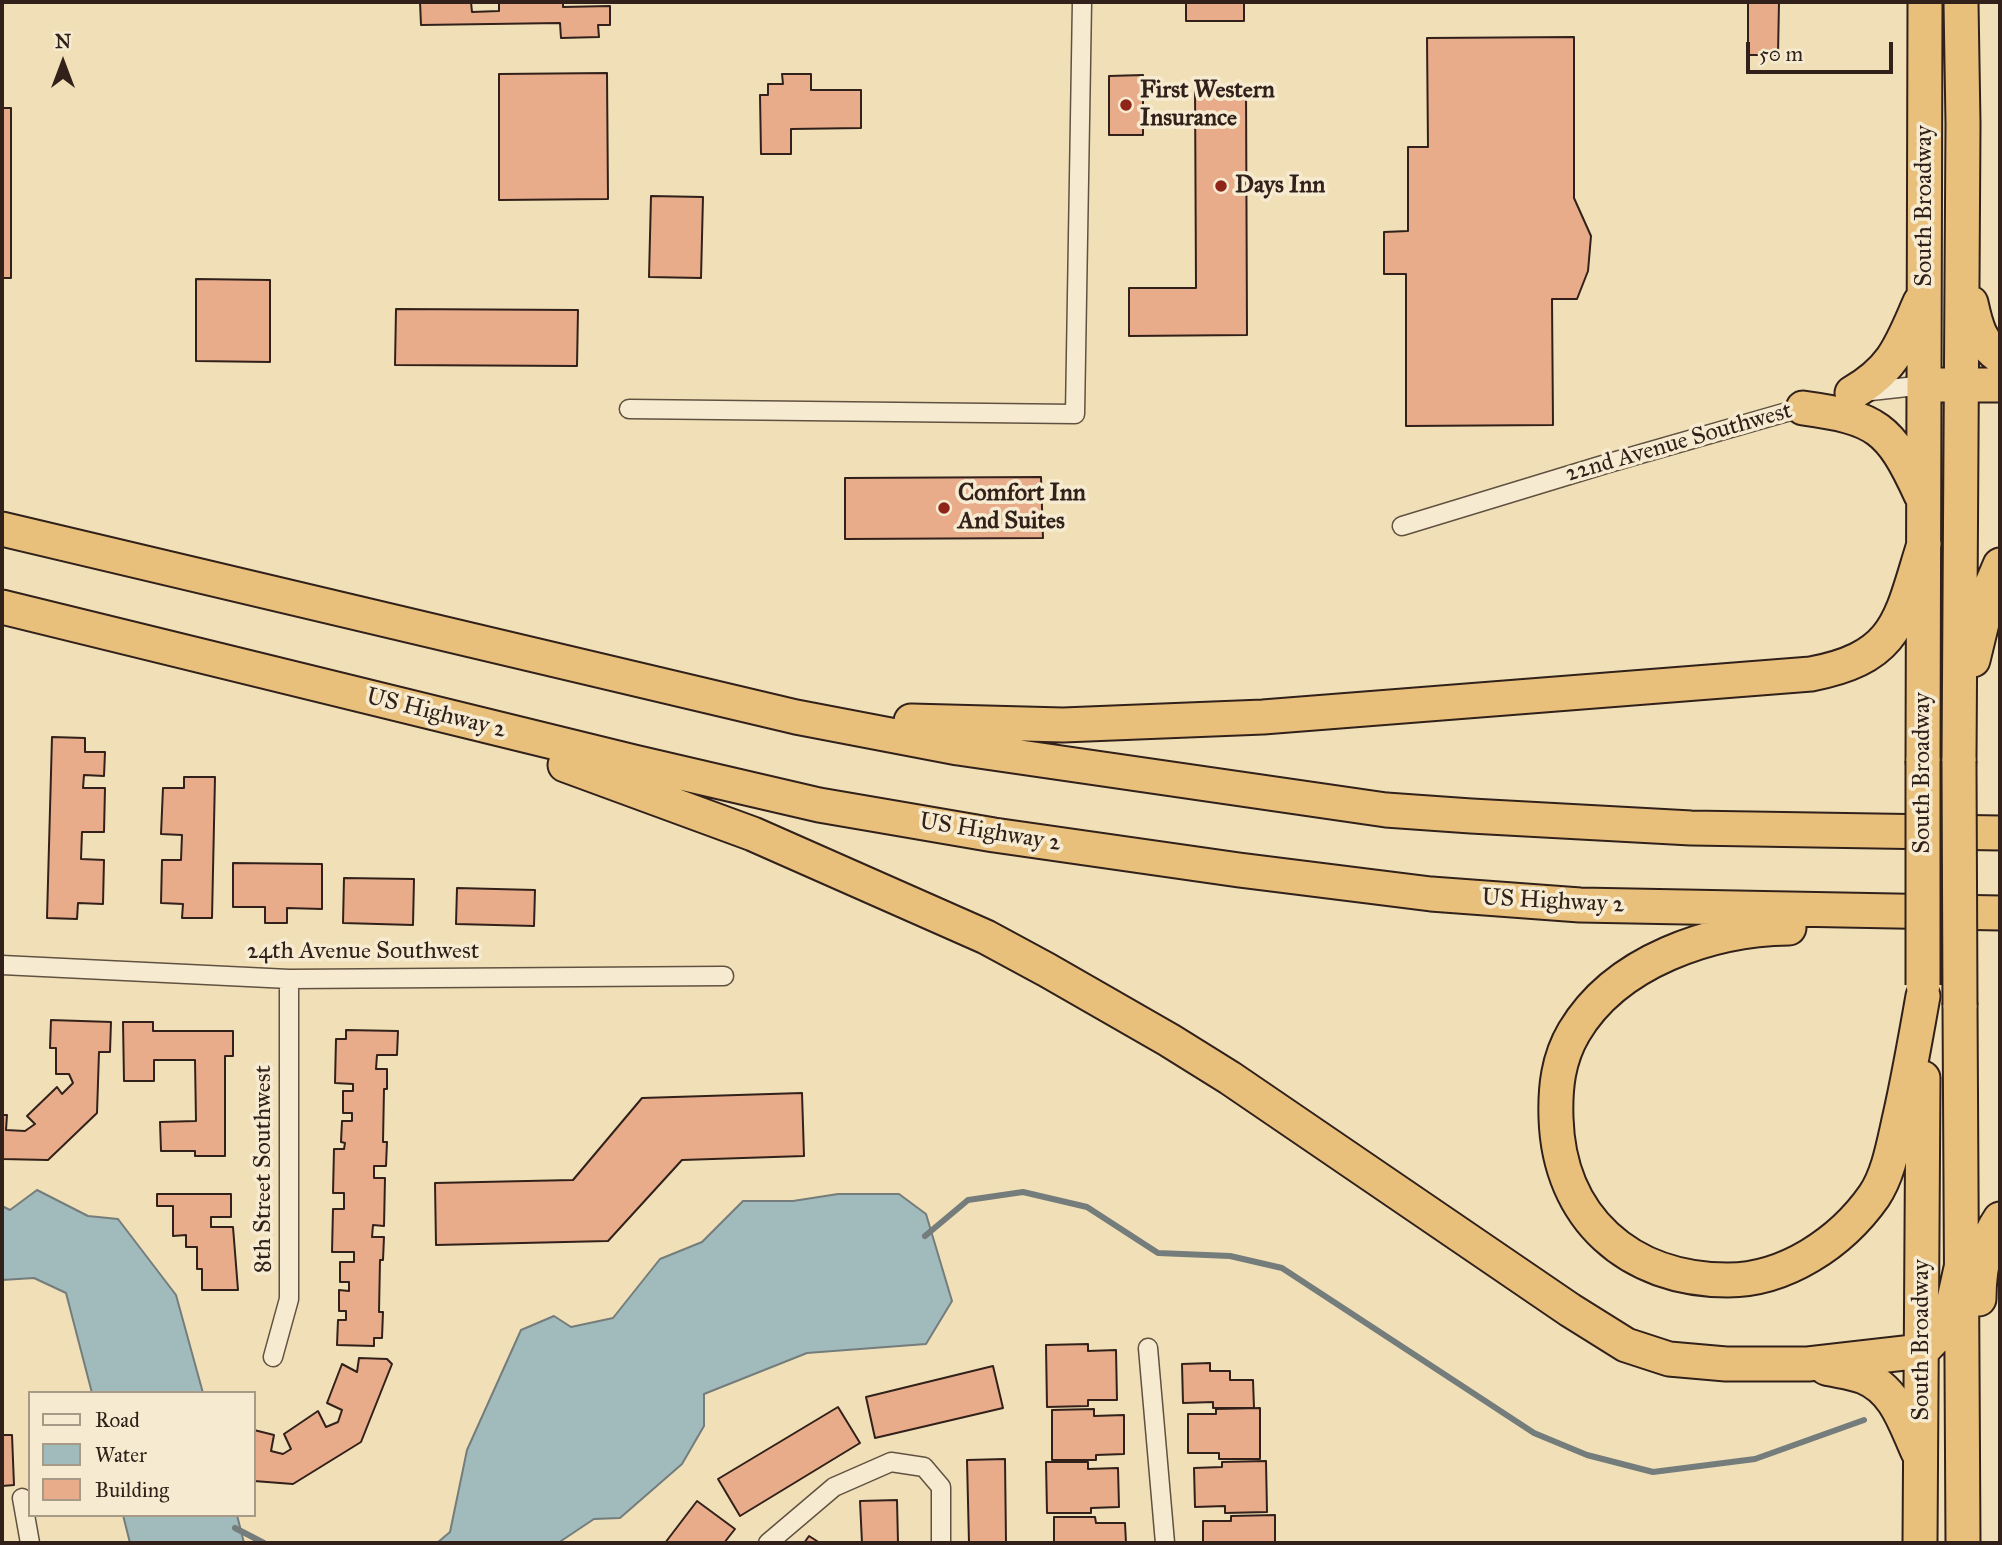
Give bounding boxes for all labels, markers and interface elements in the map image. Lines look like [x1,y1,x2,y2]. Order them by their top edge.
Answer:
north arrow [28,28,98,98]
scale bar [1750,28,1897,72]
text: N [55,30,71,53]
text: 50 m [1759,41,1803,67]
place label: First Western Insurance [1140,77,1275,133]
marker: First Western Insurance [1118,97,1134,113]
street label: South Broadway [1911,125,1939,287]
place label: Days Inn [1235,172,1325,200]
marker: Days Inn [1213,178,1229,194]
street label: 22nd Avenue Southwest [1562,397,1796,489]
place label: Comfort Inn And Suites [958,480,1086,536]
marker: Comfort Inn And Suites [936,500,952,516]
street label: US Highway 2 [363,683,509,745]
street label: South Broadway [1909,692,1937,854]
street label: US Highway 2 [917,808,1063,858]
street label: US Highway 2 [1481,884,1625,920]
street label: 24th Avenue Southwest [247,938,479,966]
street label: 8th Street Southwest [250,1065,278,1273]
street label: South Broadway [1908,1259,1936,1421]
legend [28,1391,256,1517]
text: Road [95,1407,140,1433]
text: Water [95,1442,147,1468]
text: Building [95,1477,169,1503]

